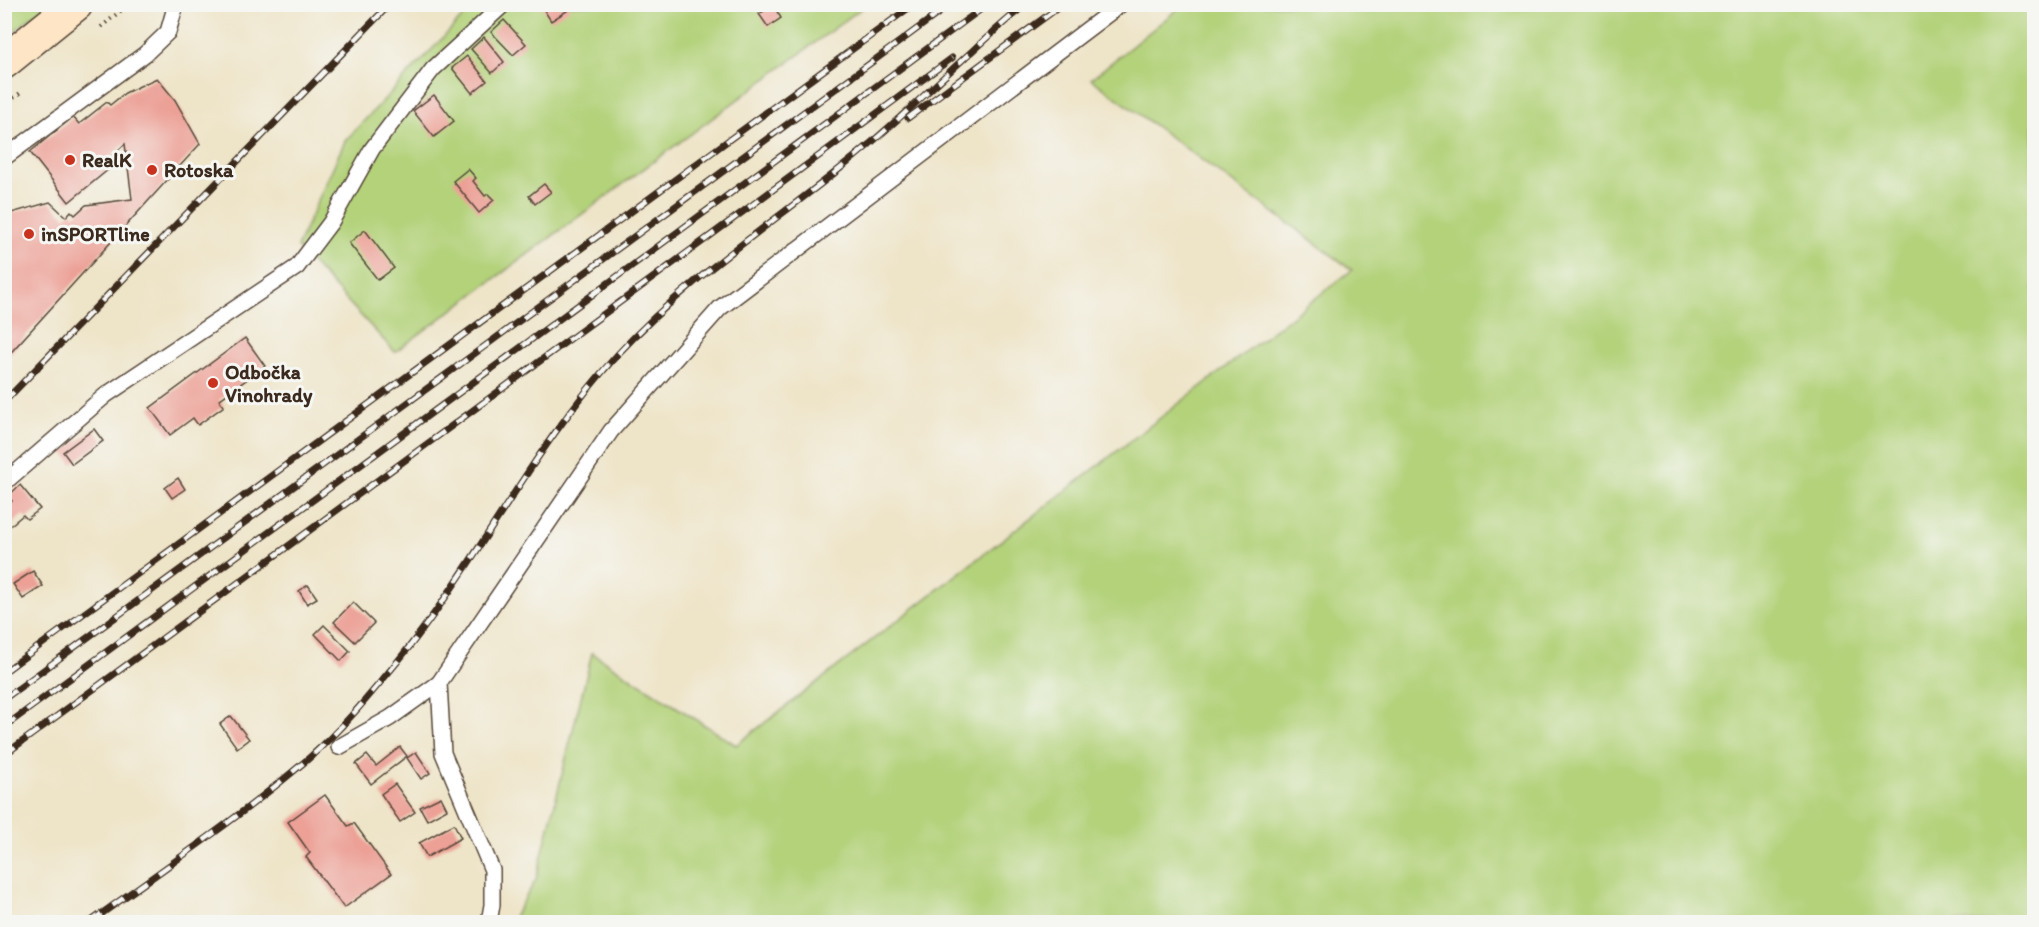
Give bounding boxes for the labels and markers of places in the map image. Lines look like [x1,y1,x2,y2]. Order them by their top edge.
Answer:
place label: RealK [82,148,132,172]
marker: RealK [63,153,77,167]
place label: Rotoska [164,158,234,182]
marker: Rotoska [145,163,159,177]
place label: inSPORTline [41,222,150,246]
marker: inSPORTline [22,227,36,241]
place label: Odbočka Vinohrady [225,360,313,408]
marker: Odbočka Vinohrady [206,376,220,390]

